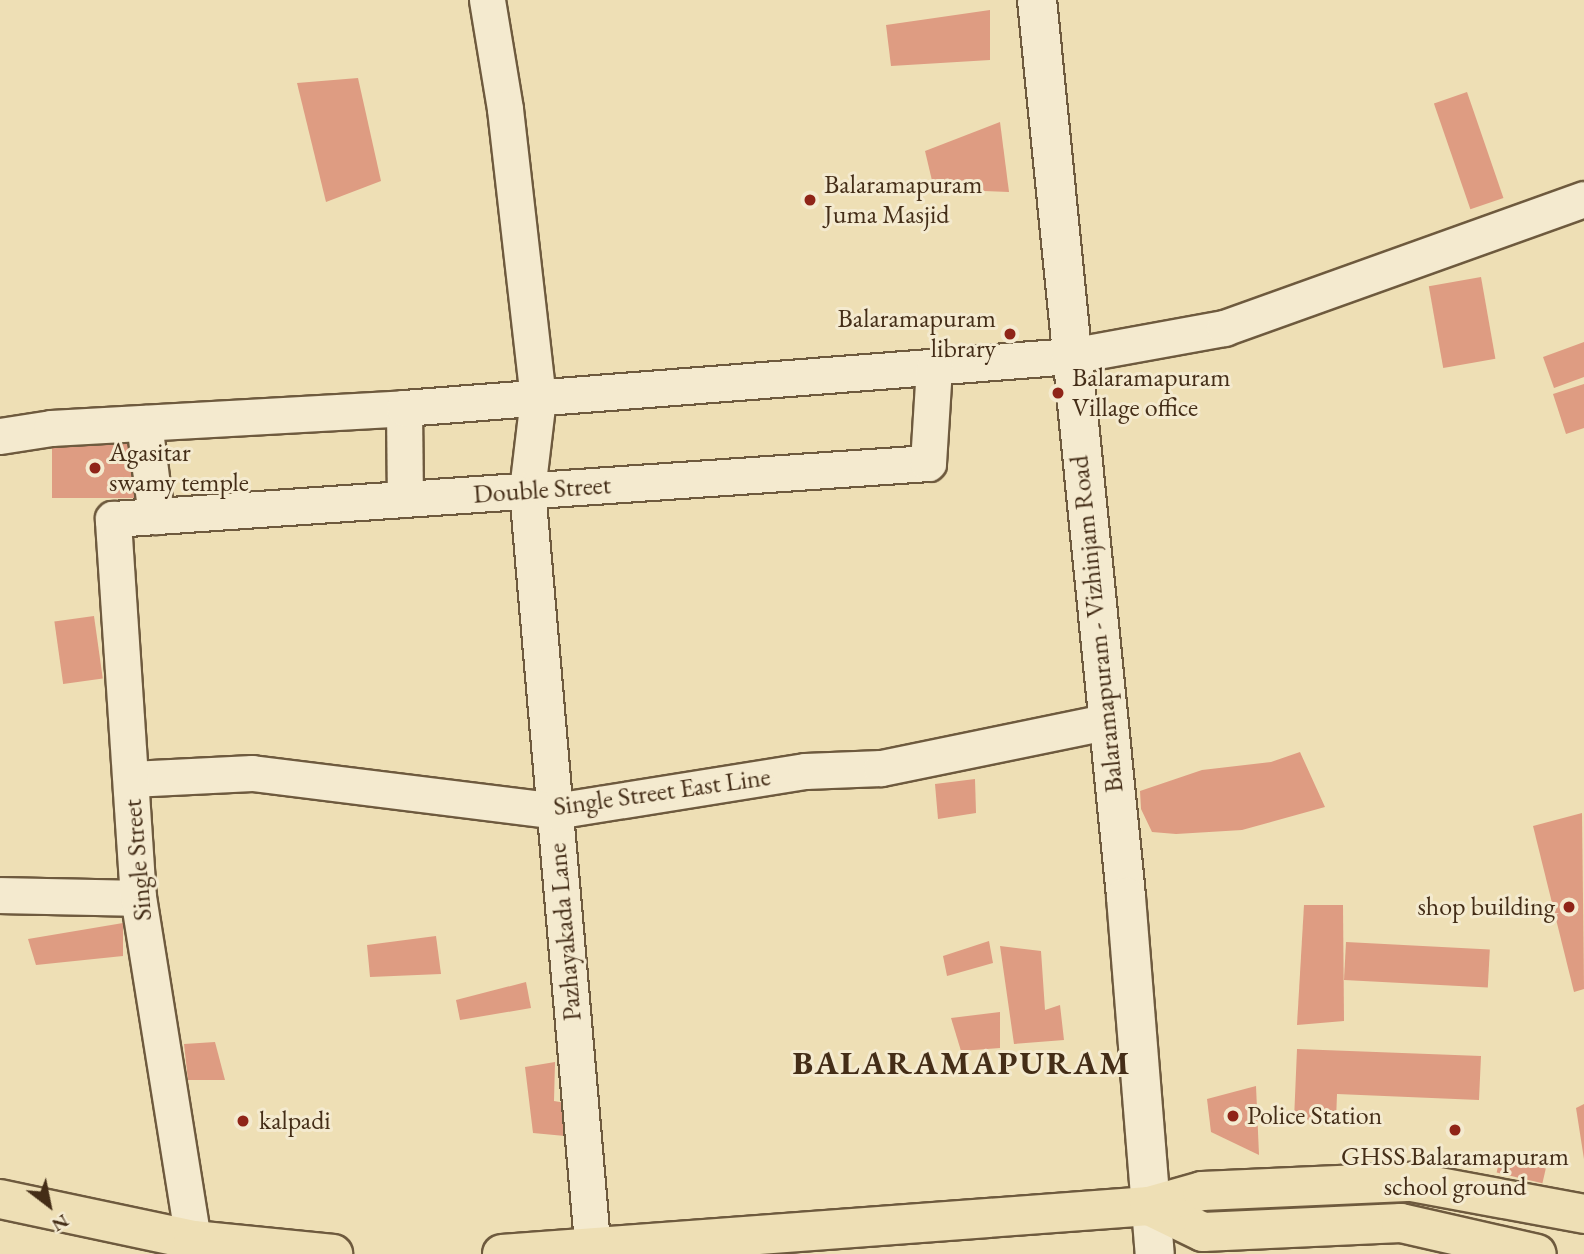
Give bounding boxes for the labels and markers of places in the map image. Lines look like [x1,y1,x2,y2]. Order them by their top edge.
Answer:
place label: Balaramapuram Juma Masjid [824,169,982,230]
marker: Balaramapuram Juma Masjid [802,192,818,208]
place label: Balaramapuram library [838,303,996,364]
marker: Balaramapuram library [1002,326,1018,342]
place label: Balaramapuram Village office [1072,362,1230,424]
marker: Balaramapuram Village office [1050,385,1066,401]
place label: Agasitar swamy temple [109,437,249,498]
marker: Agasitar swamy temple [87,460,103,476]
place label: shop building [1417,891,1555,923]
marker: shop building [1561,899,1577,915]
place label: Police Station [1247,1100,1382,1132]
place label: kalpadi [259,1105,331,1137]
marker: Police Station [1225,1108,1241,1124]
marker: kalpadi [233,1111,253,1131]
marker: GHSS Balaramapuram school ground [1447,1122,1463,1138]
place label: GHSS Balaramapuram school ground [1341,1141,1569,1202]

